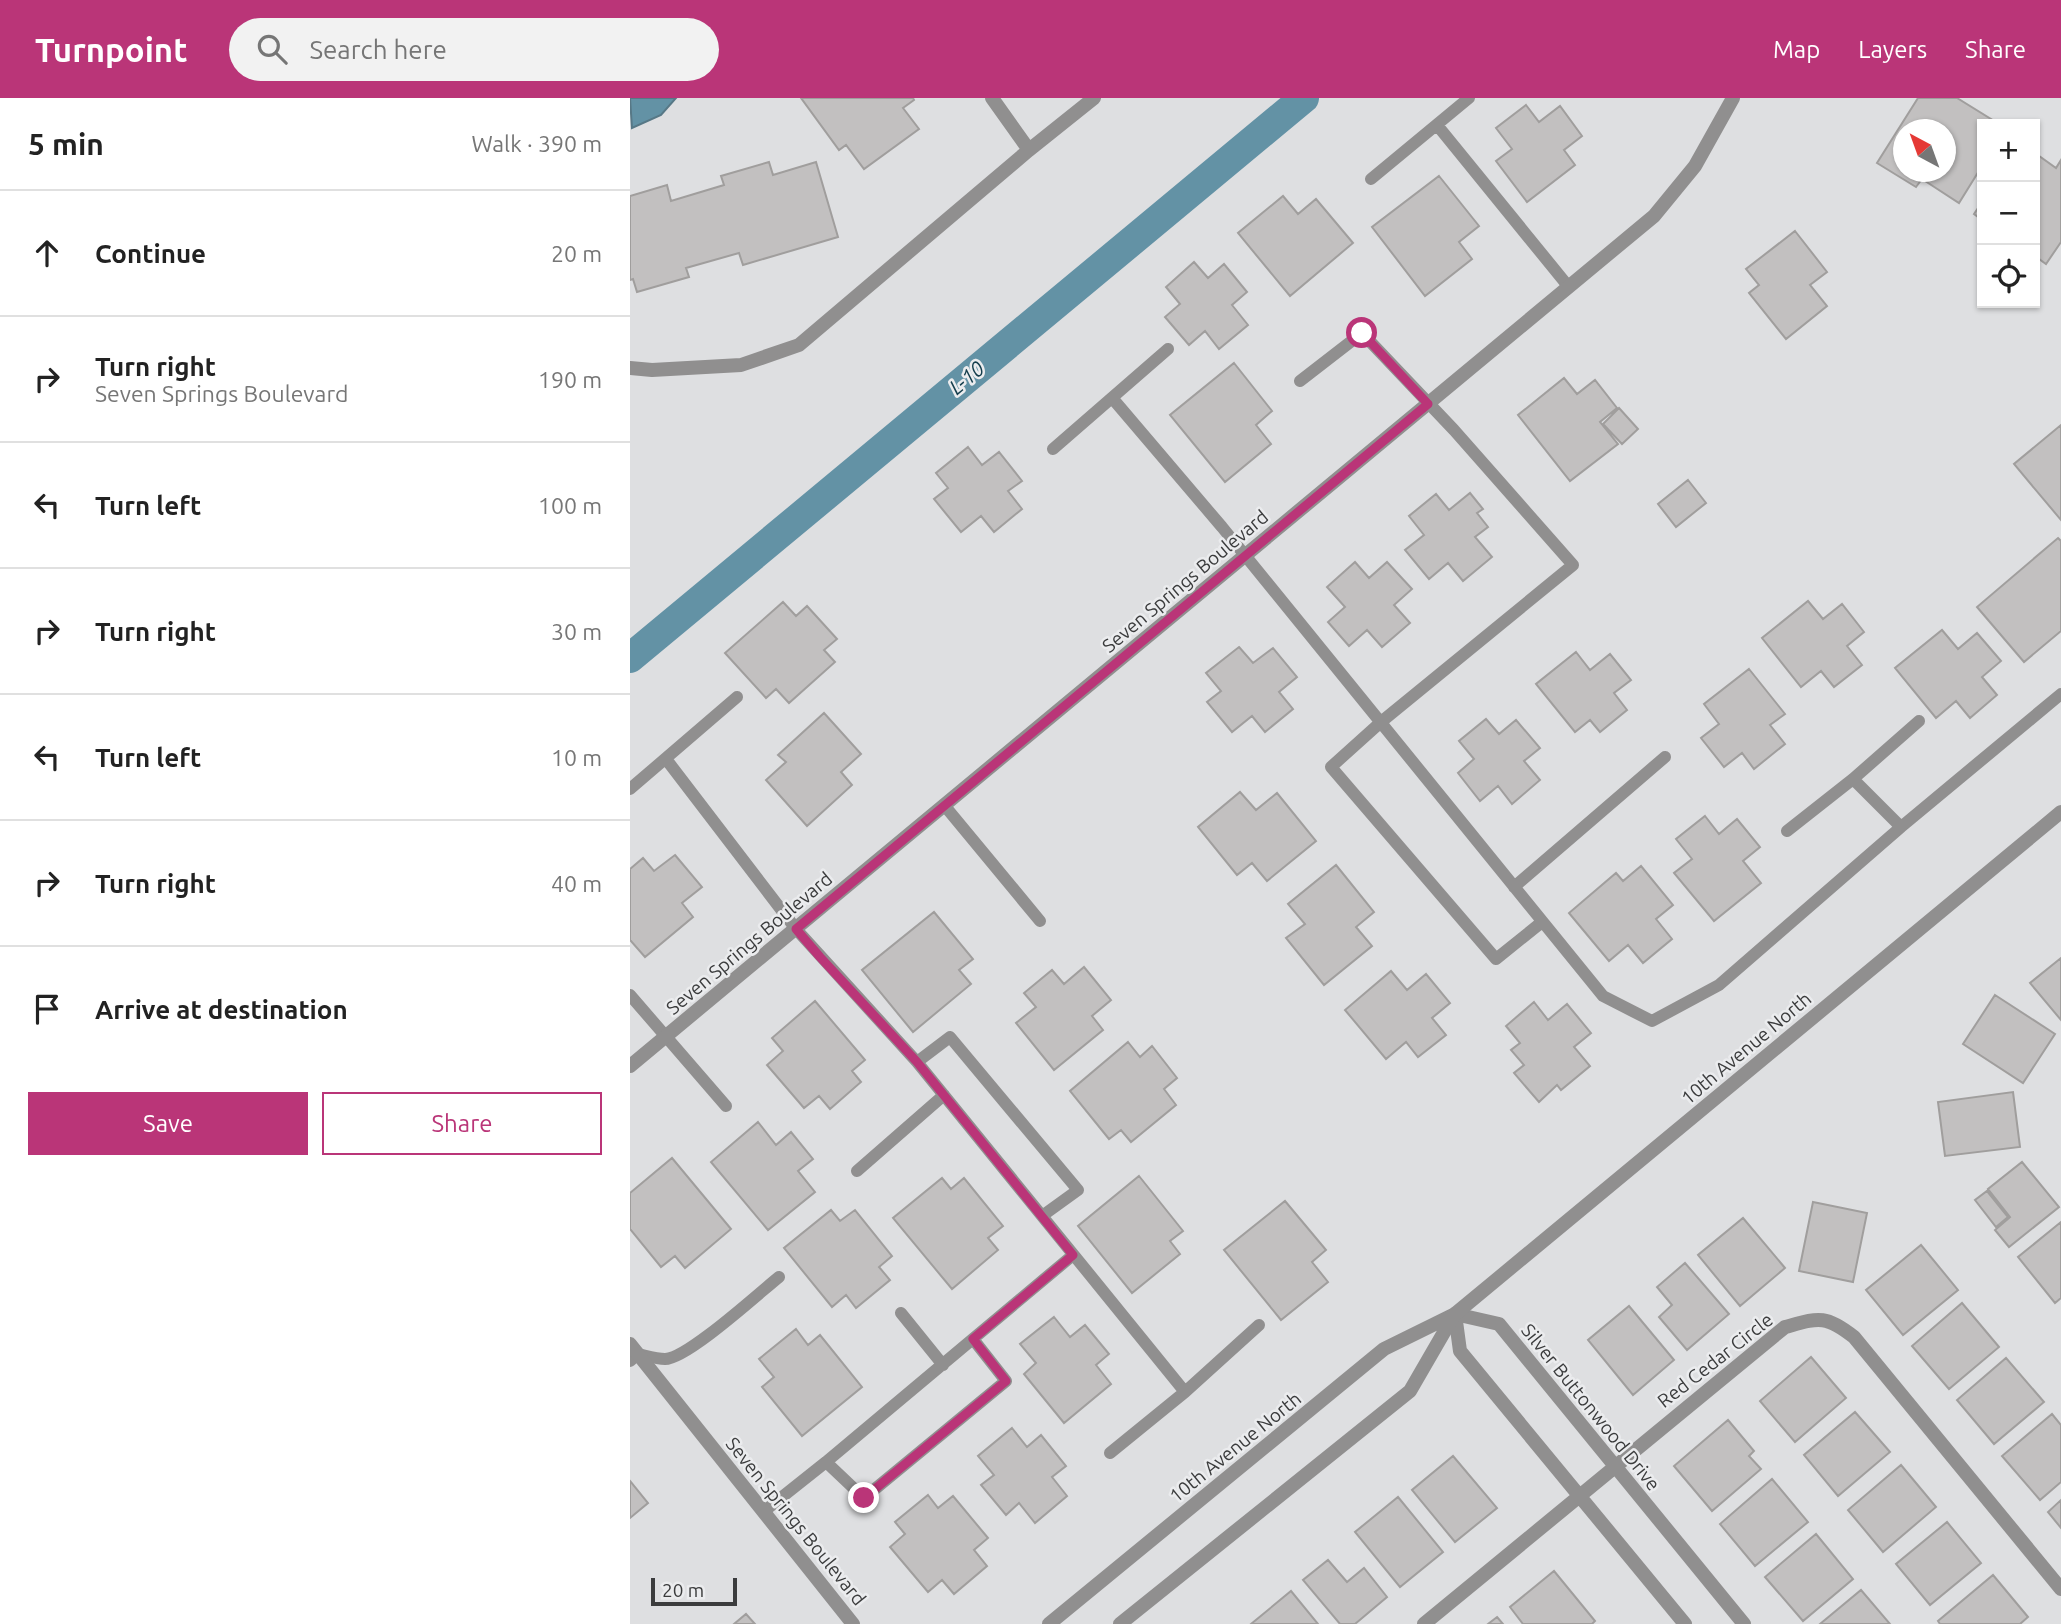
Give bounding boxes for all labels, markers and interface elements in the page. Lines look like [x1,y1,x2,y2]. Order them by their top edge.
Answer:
search box [229,18,719,81]
icon: search [253,30,291,68]
text: Turnpoint [35,31,187,68]
text: Search here [309,35,447,64]
text: Map [1773,36,1820,63]
text: Layers [1858,36,1927,63]
text: Share [1965,36,2026,63]
north arrow [1893,119,1956,182]
map controls [1977,119,2040,308]
button: + [1977,119,2040,182]
text: 5 min [28,127,104,161]
text: Walk · 390 m [471,131,602,156]
button: − [1977,182,2040,245]
icon: ahead [28,234,66,272]
text: Continue [95,239,206,268]
text: 20 m [551,241,602,266]
button: locate [1977,245,2040,308]
route start [1346,317,1377,348]
text: Turn right [95,352,216,381]
water label: L-10 [944,356,989,399]
icon: right [28,360,66,398]
text: 190 m [538,367,602,392]
text: Seven Springs Boulevard [95,381,349,406]
icon: left [28,486,66,524]
text: Turn left [95,491,201,520]
text: 100 m [538,493,602,518]
street label: Seven Springs Boulevard [1098,505,1272,657]
icon: right [28,612,66,650]
text: Turn right [95,617,216,646]
text: 30 m [551,619,602,644]
icon: left [28,738,66,776]
text: Turn left [95,743,201,772]
text: 10 m [551,745,602,770]
icon: right [28,864,66,902]
street label: Seven Springs Boulevard [662,867,836,1019]
text: Turn right [95,869,216,898]
text: 40 m [551,871,602,896]
street label: 10th Avenue North [1677,987,1815,1109]
icon: arrive [28,990,66,1028]
text: Arrive at destination [95,995,348,1024]
button: Save [28,1092,308,1155]
button: Share [322,1092,602,1155]
street label: Red Cedar Circle [1653,1308,1777,1412]
street label: Silver Buttonwood Drive [1517,1319,1665,1495]
street label: 10th Avenue North [1165,1387,1305,1507]
street label: Seven Springs Boulevard [722,1433,870,1609]
route end [848,1482,879,1513]
scale bar [651,1575,737,1607]
text: 20 m [662,1579,704,1601]

